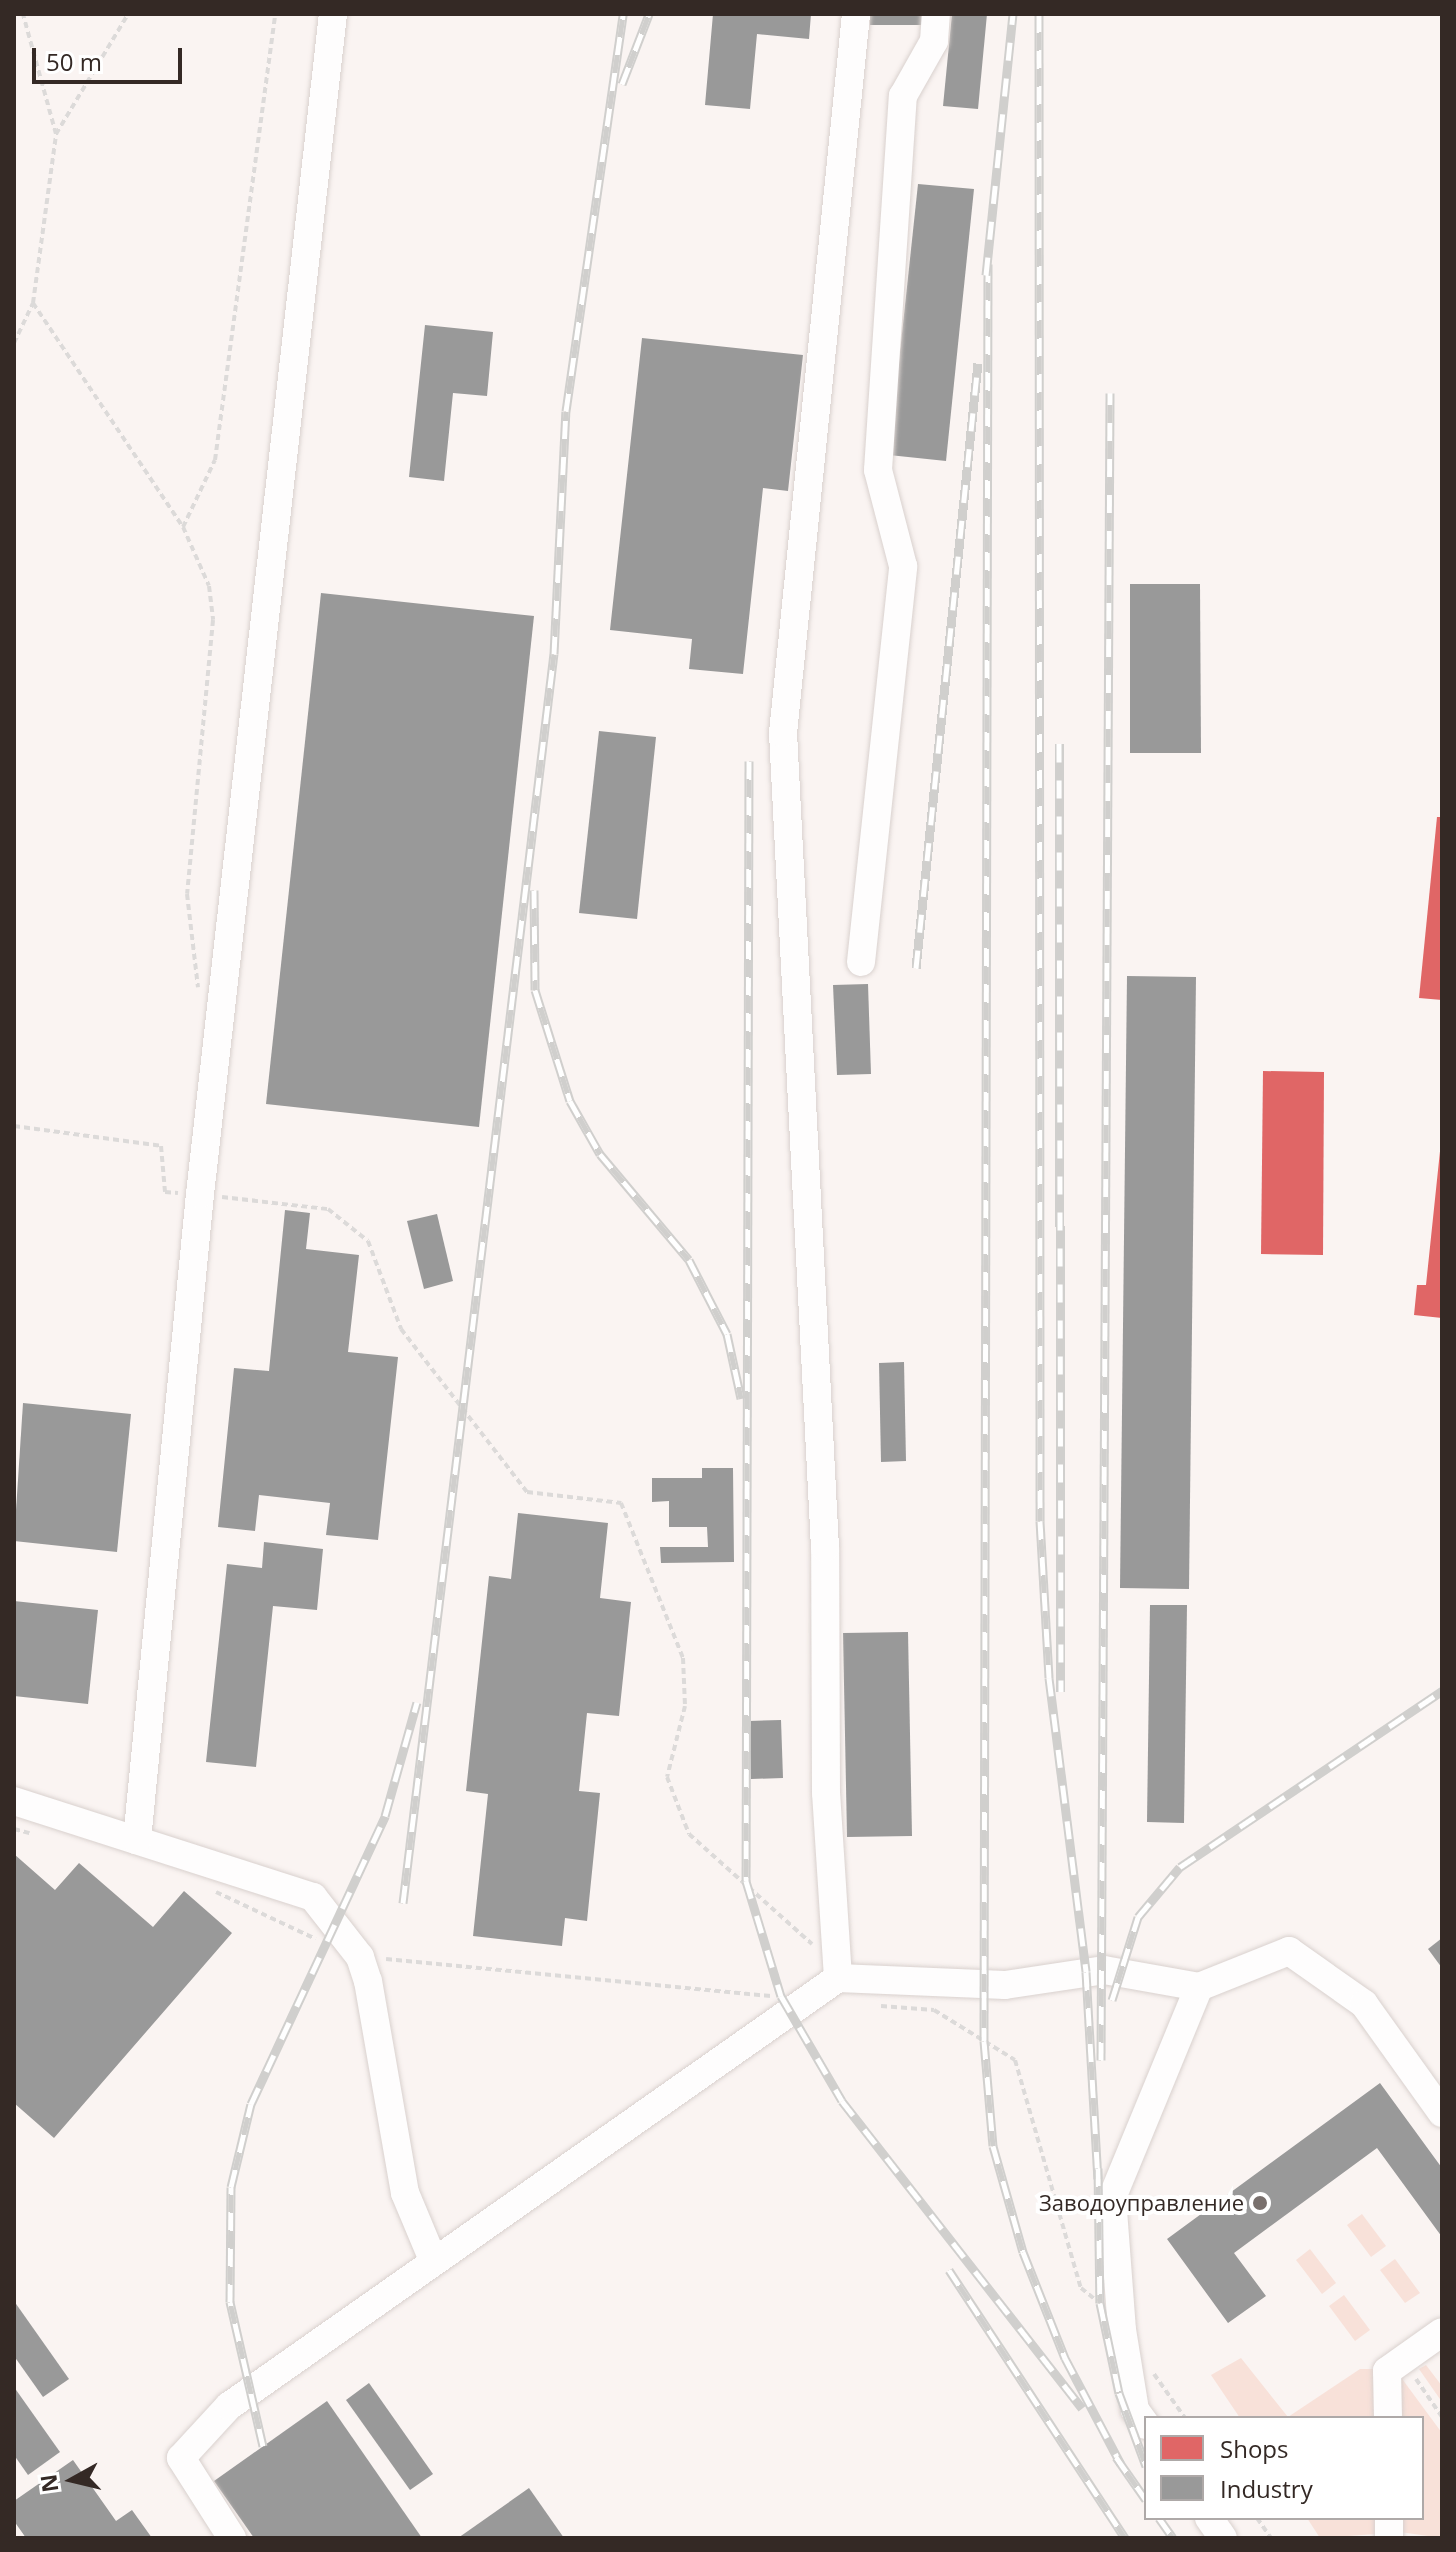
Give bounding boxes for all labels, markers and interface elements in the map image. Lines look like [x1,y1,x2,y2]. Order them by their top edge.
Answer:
scale bar [36,32,186,82]
text: 50 m [46,45,102,78]
place label: Заводоуправление [1039,2190,1244,2216]
marker: Заводоуправление [1251,2194,1269,2212]
legend [1144,2416,1424,2520]
text: Shops [1220,2432,1288,2465]
north arrow [32,2440,112,2520]
text: N [32,2472,64,2494]
text: Industry [1220,2472,1313,2505]

